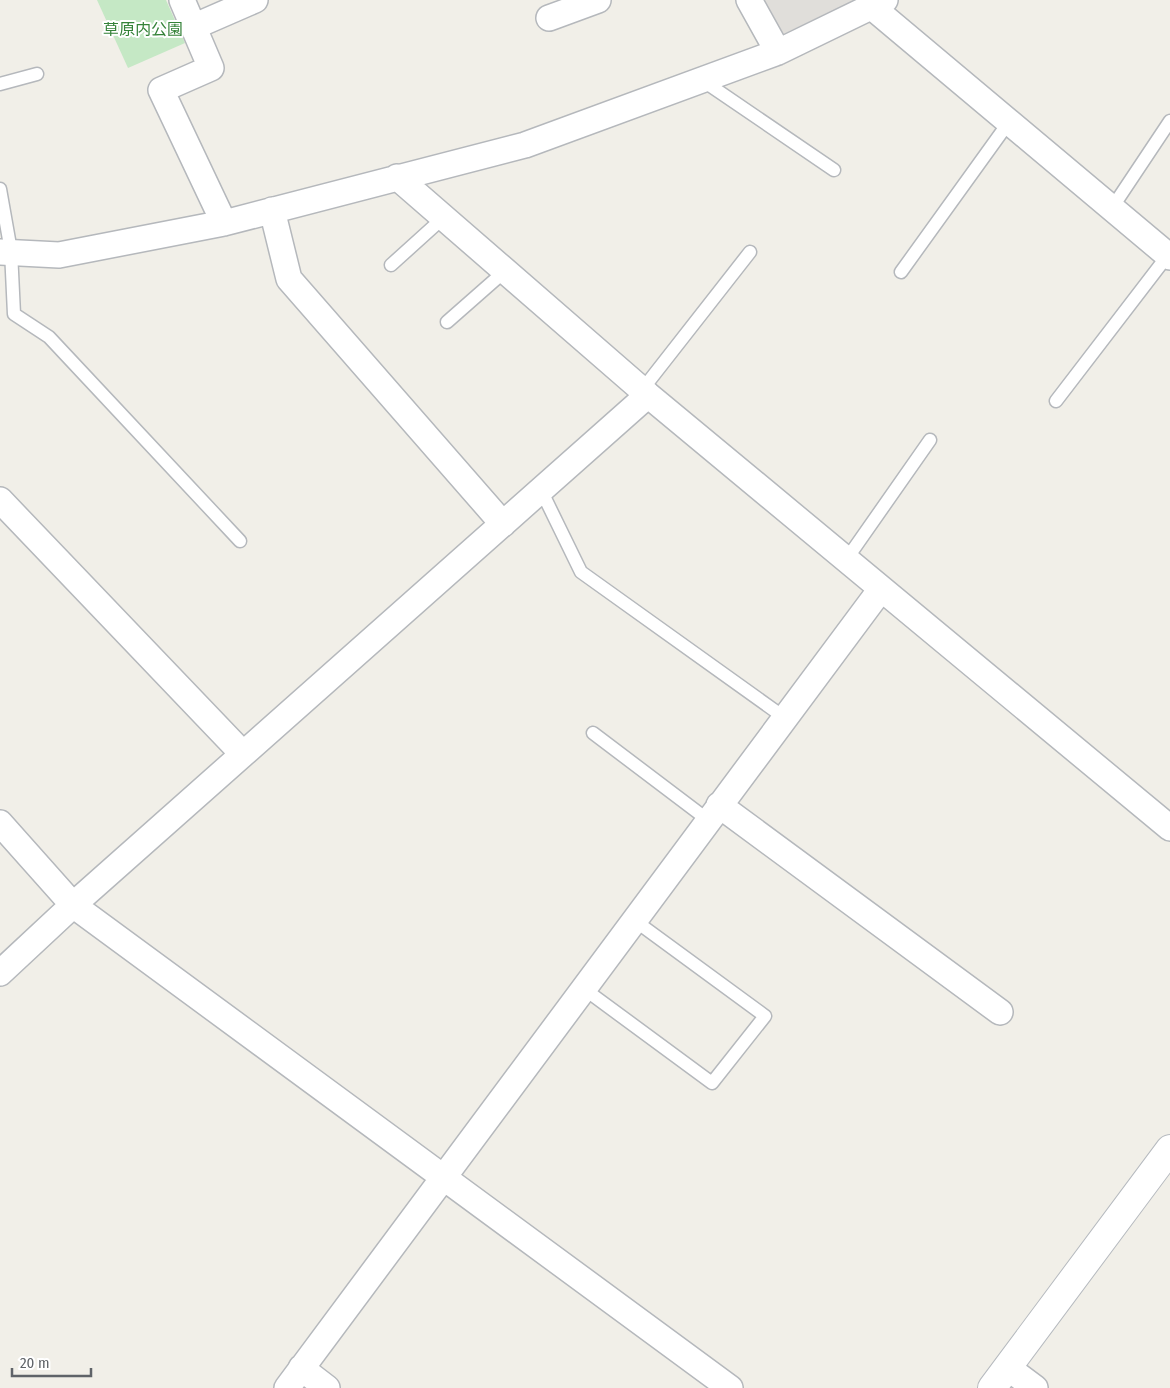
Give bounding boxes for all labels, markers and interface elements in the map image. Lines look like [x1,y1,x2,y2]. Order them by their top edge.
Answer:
park label: 草原内公園 [103,20,183,39]
scale bar [12,1346,91,1378]
text: 20 m [20,1354,50,1372]

